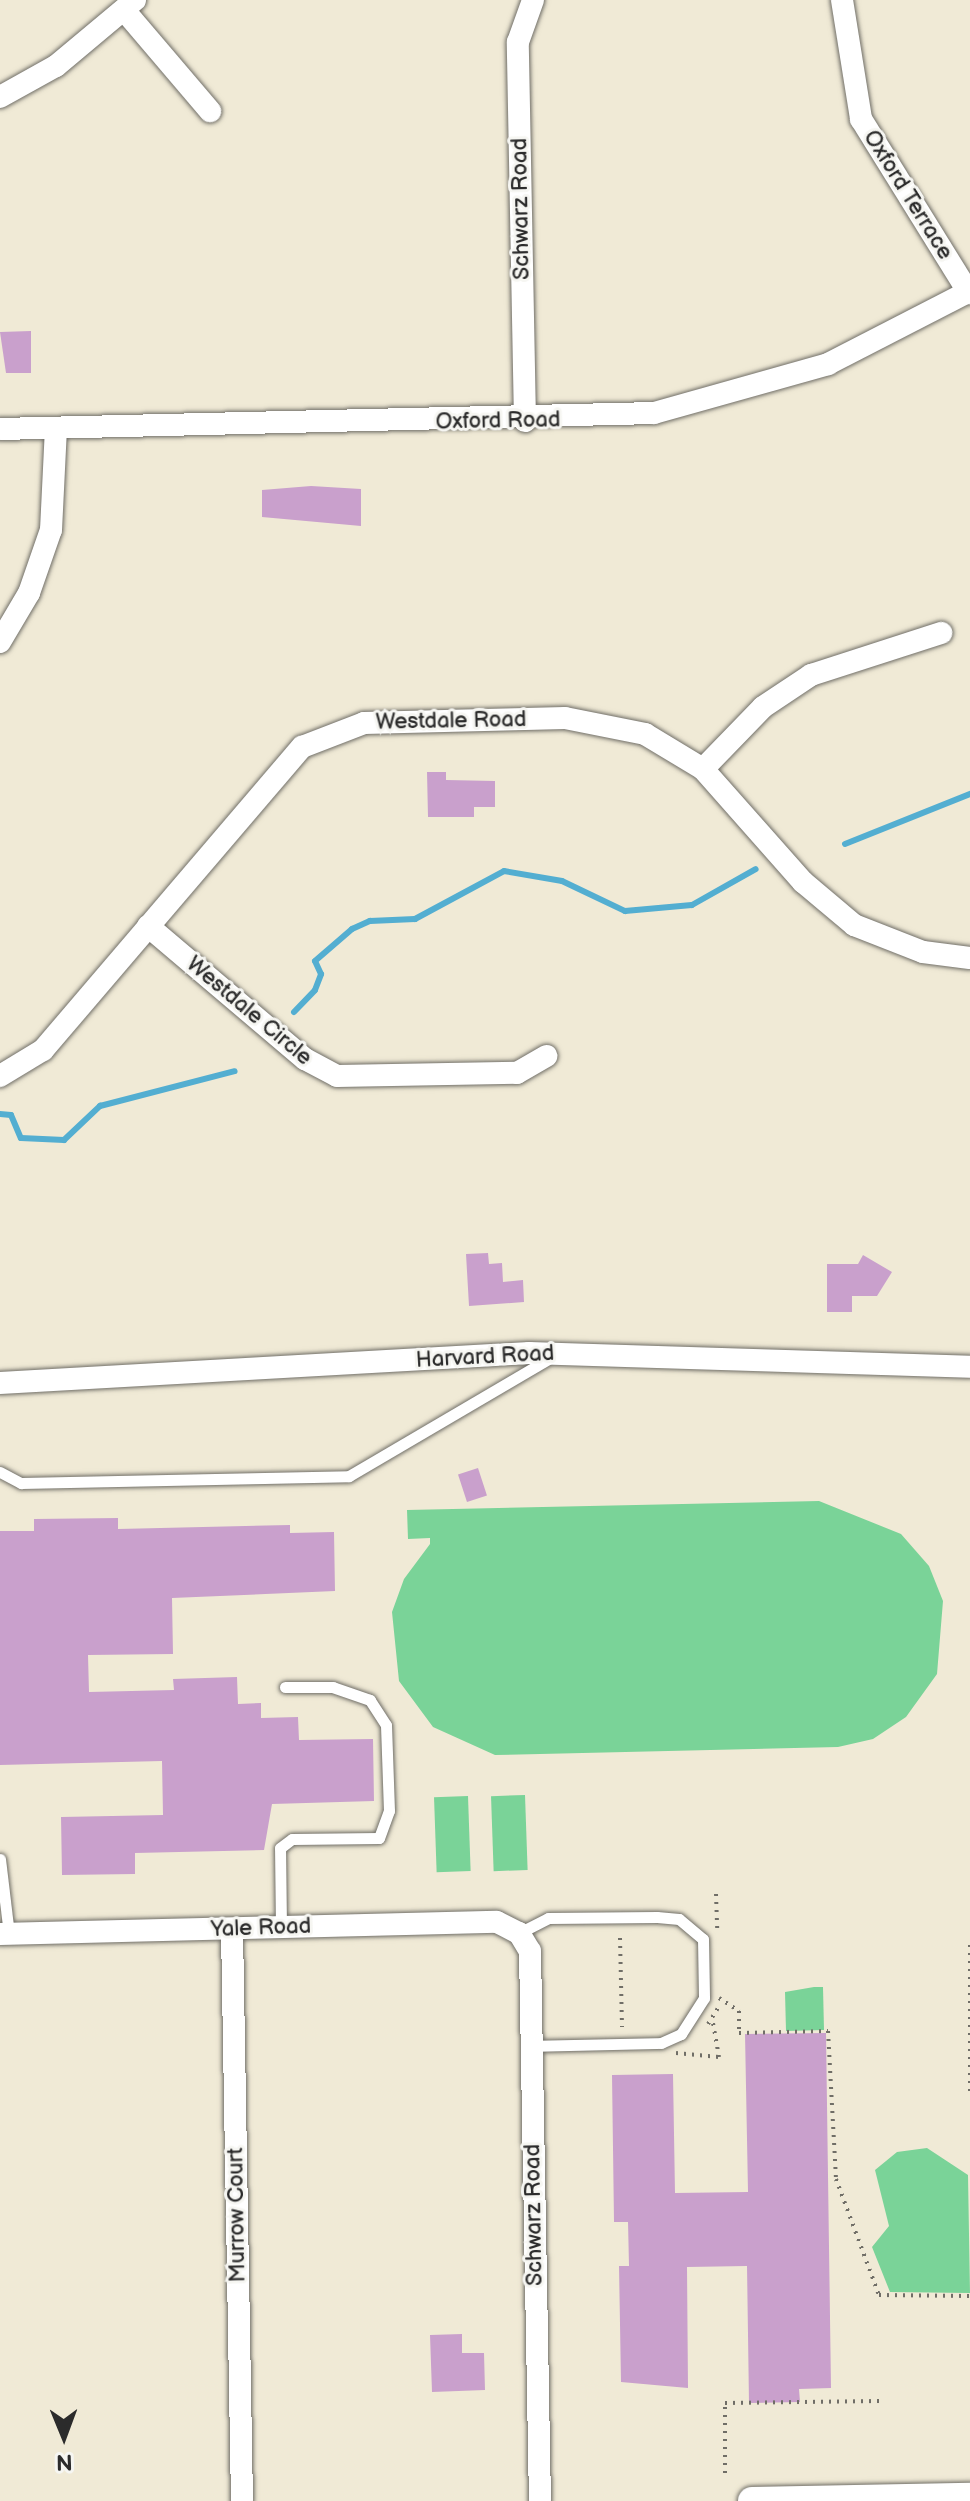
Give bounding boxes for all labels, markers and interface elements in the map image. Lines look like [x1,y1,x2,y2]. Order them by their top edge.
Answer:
street label: Oxford Terrace [858,125,958,265]
street label: Schwarz Road [507,138,535,280]
street label: Oxford Road [435,407,561,435]
street label: Westdale Road [375,706,527,736]
street label: Westdale Circle [181,951,317,1071]
street label: Harvard Road [415,1340,555,1374]
street label: Yale Road [210,1913,312,1943]
street label: Schwarz Road [520,2144,548,2286]
street label: Murrow Court [223,2147,251,2283]
north arrow [24,2397,104,2477]
text: N [56,2448,73,2475]

